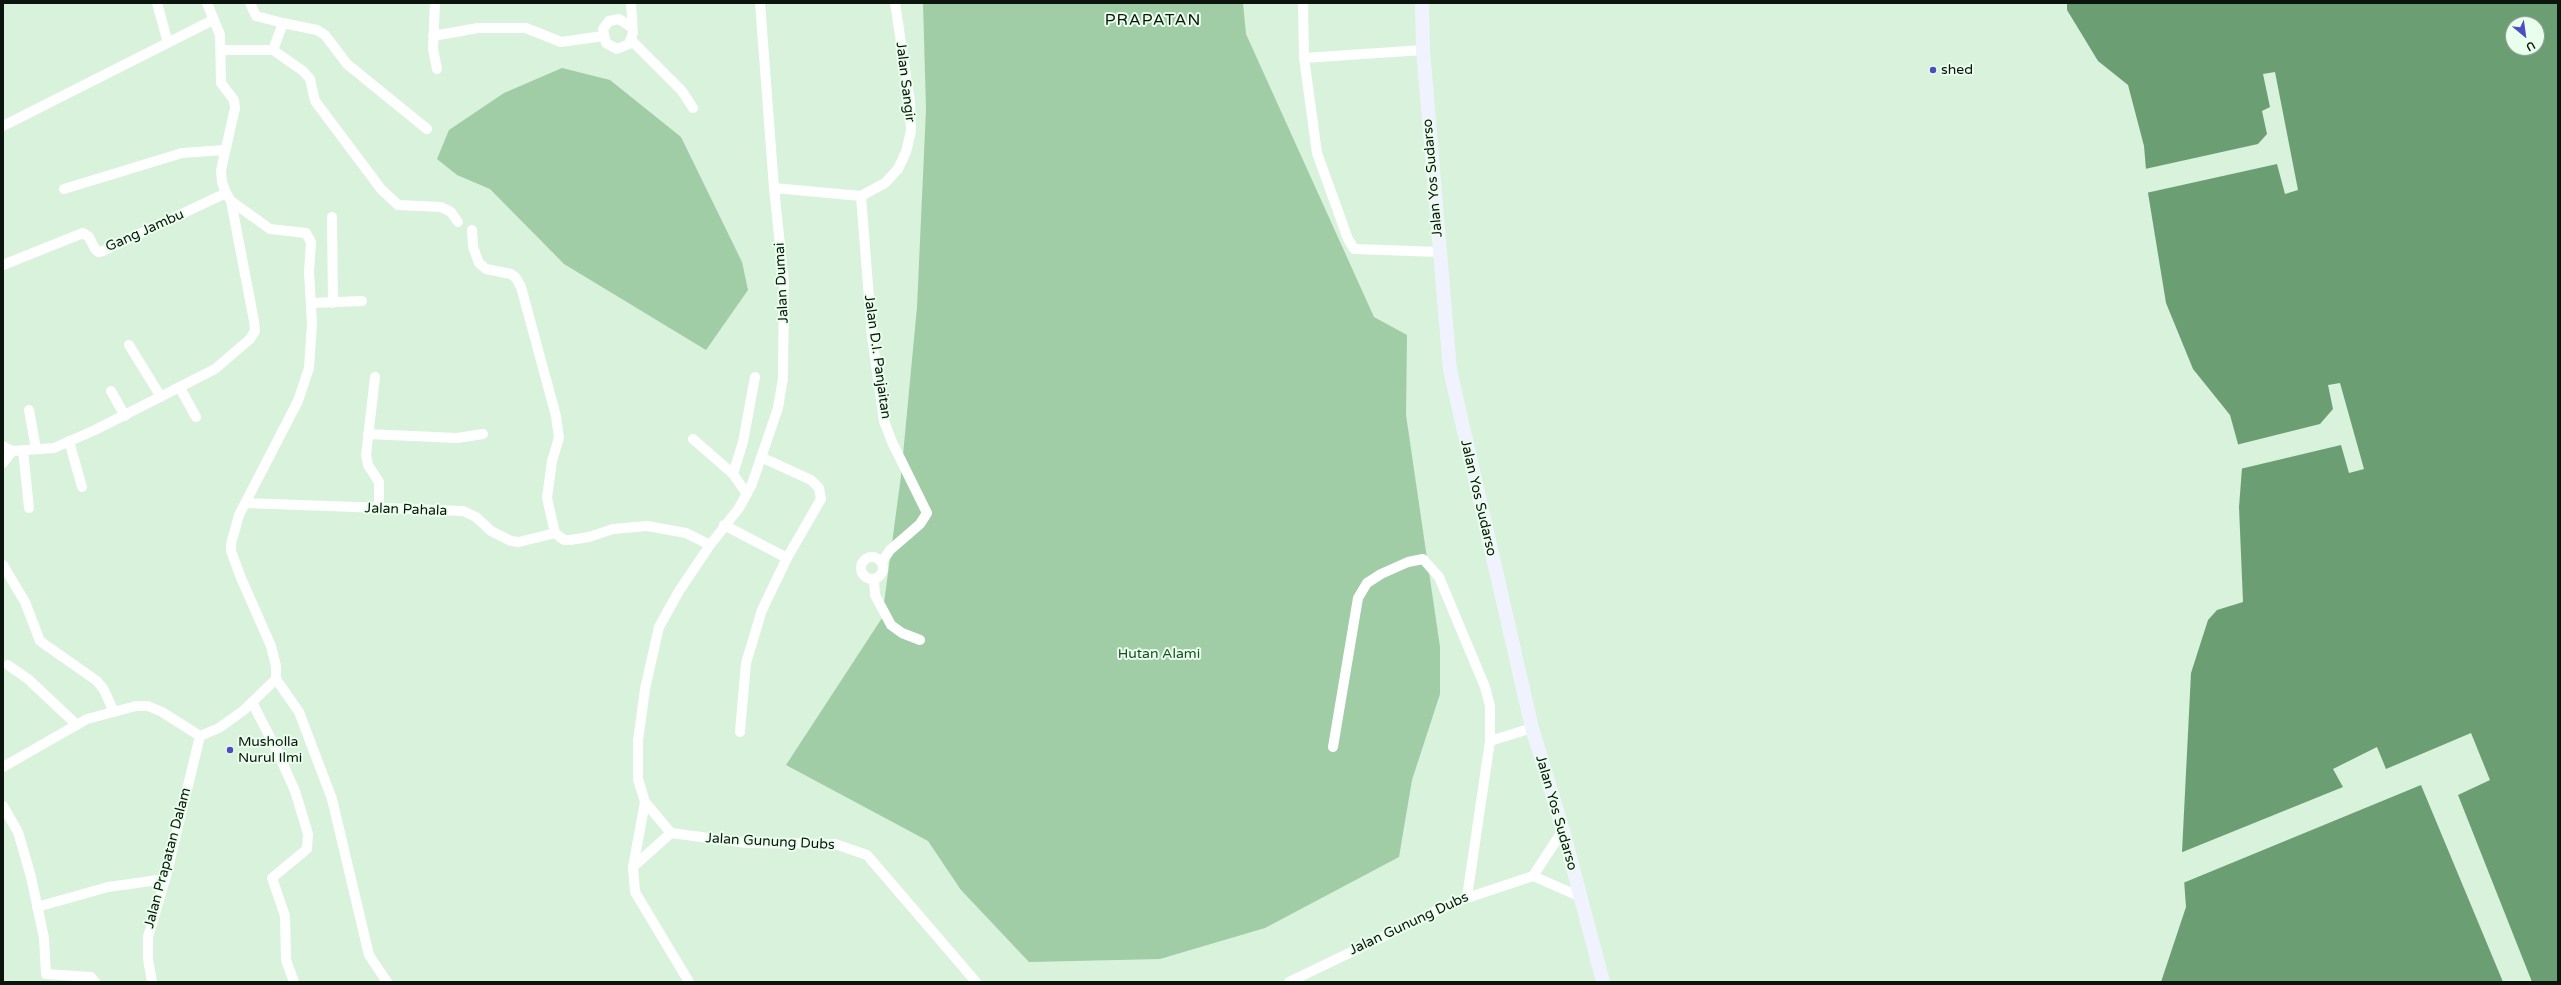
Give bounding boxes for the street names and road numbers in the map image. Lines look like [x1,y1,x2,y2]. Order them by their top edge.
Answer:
street label: Jalan Sangir [892,41,918,123]
street label: Jalan Yos Sudarso [1419,118,1447,238]
street label: Gang Jambu [103,206,187,256]
street label: Jalan Dumai [771,242,793,324]
street label: Jalan D.I. Panjaitan [860,294,894,420]
street label: Jalan Yos Sudarso [1456,438,1500,558]
street label: Jalan Pahala [364,500,448,520]
street label: Jalan Yos Sudarso [1532,753,1580,873]
street label: Jalan Prapatan Dalam [141,786,195,930]
street label: Jalan Gunung Dubs [705,830,835,854]
street label: Jalan Gunung Dubs [1347,889,1471,959]

